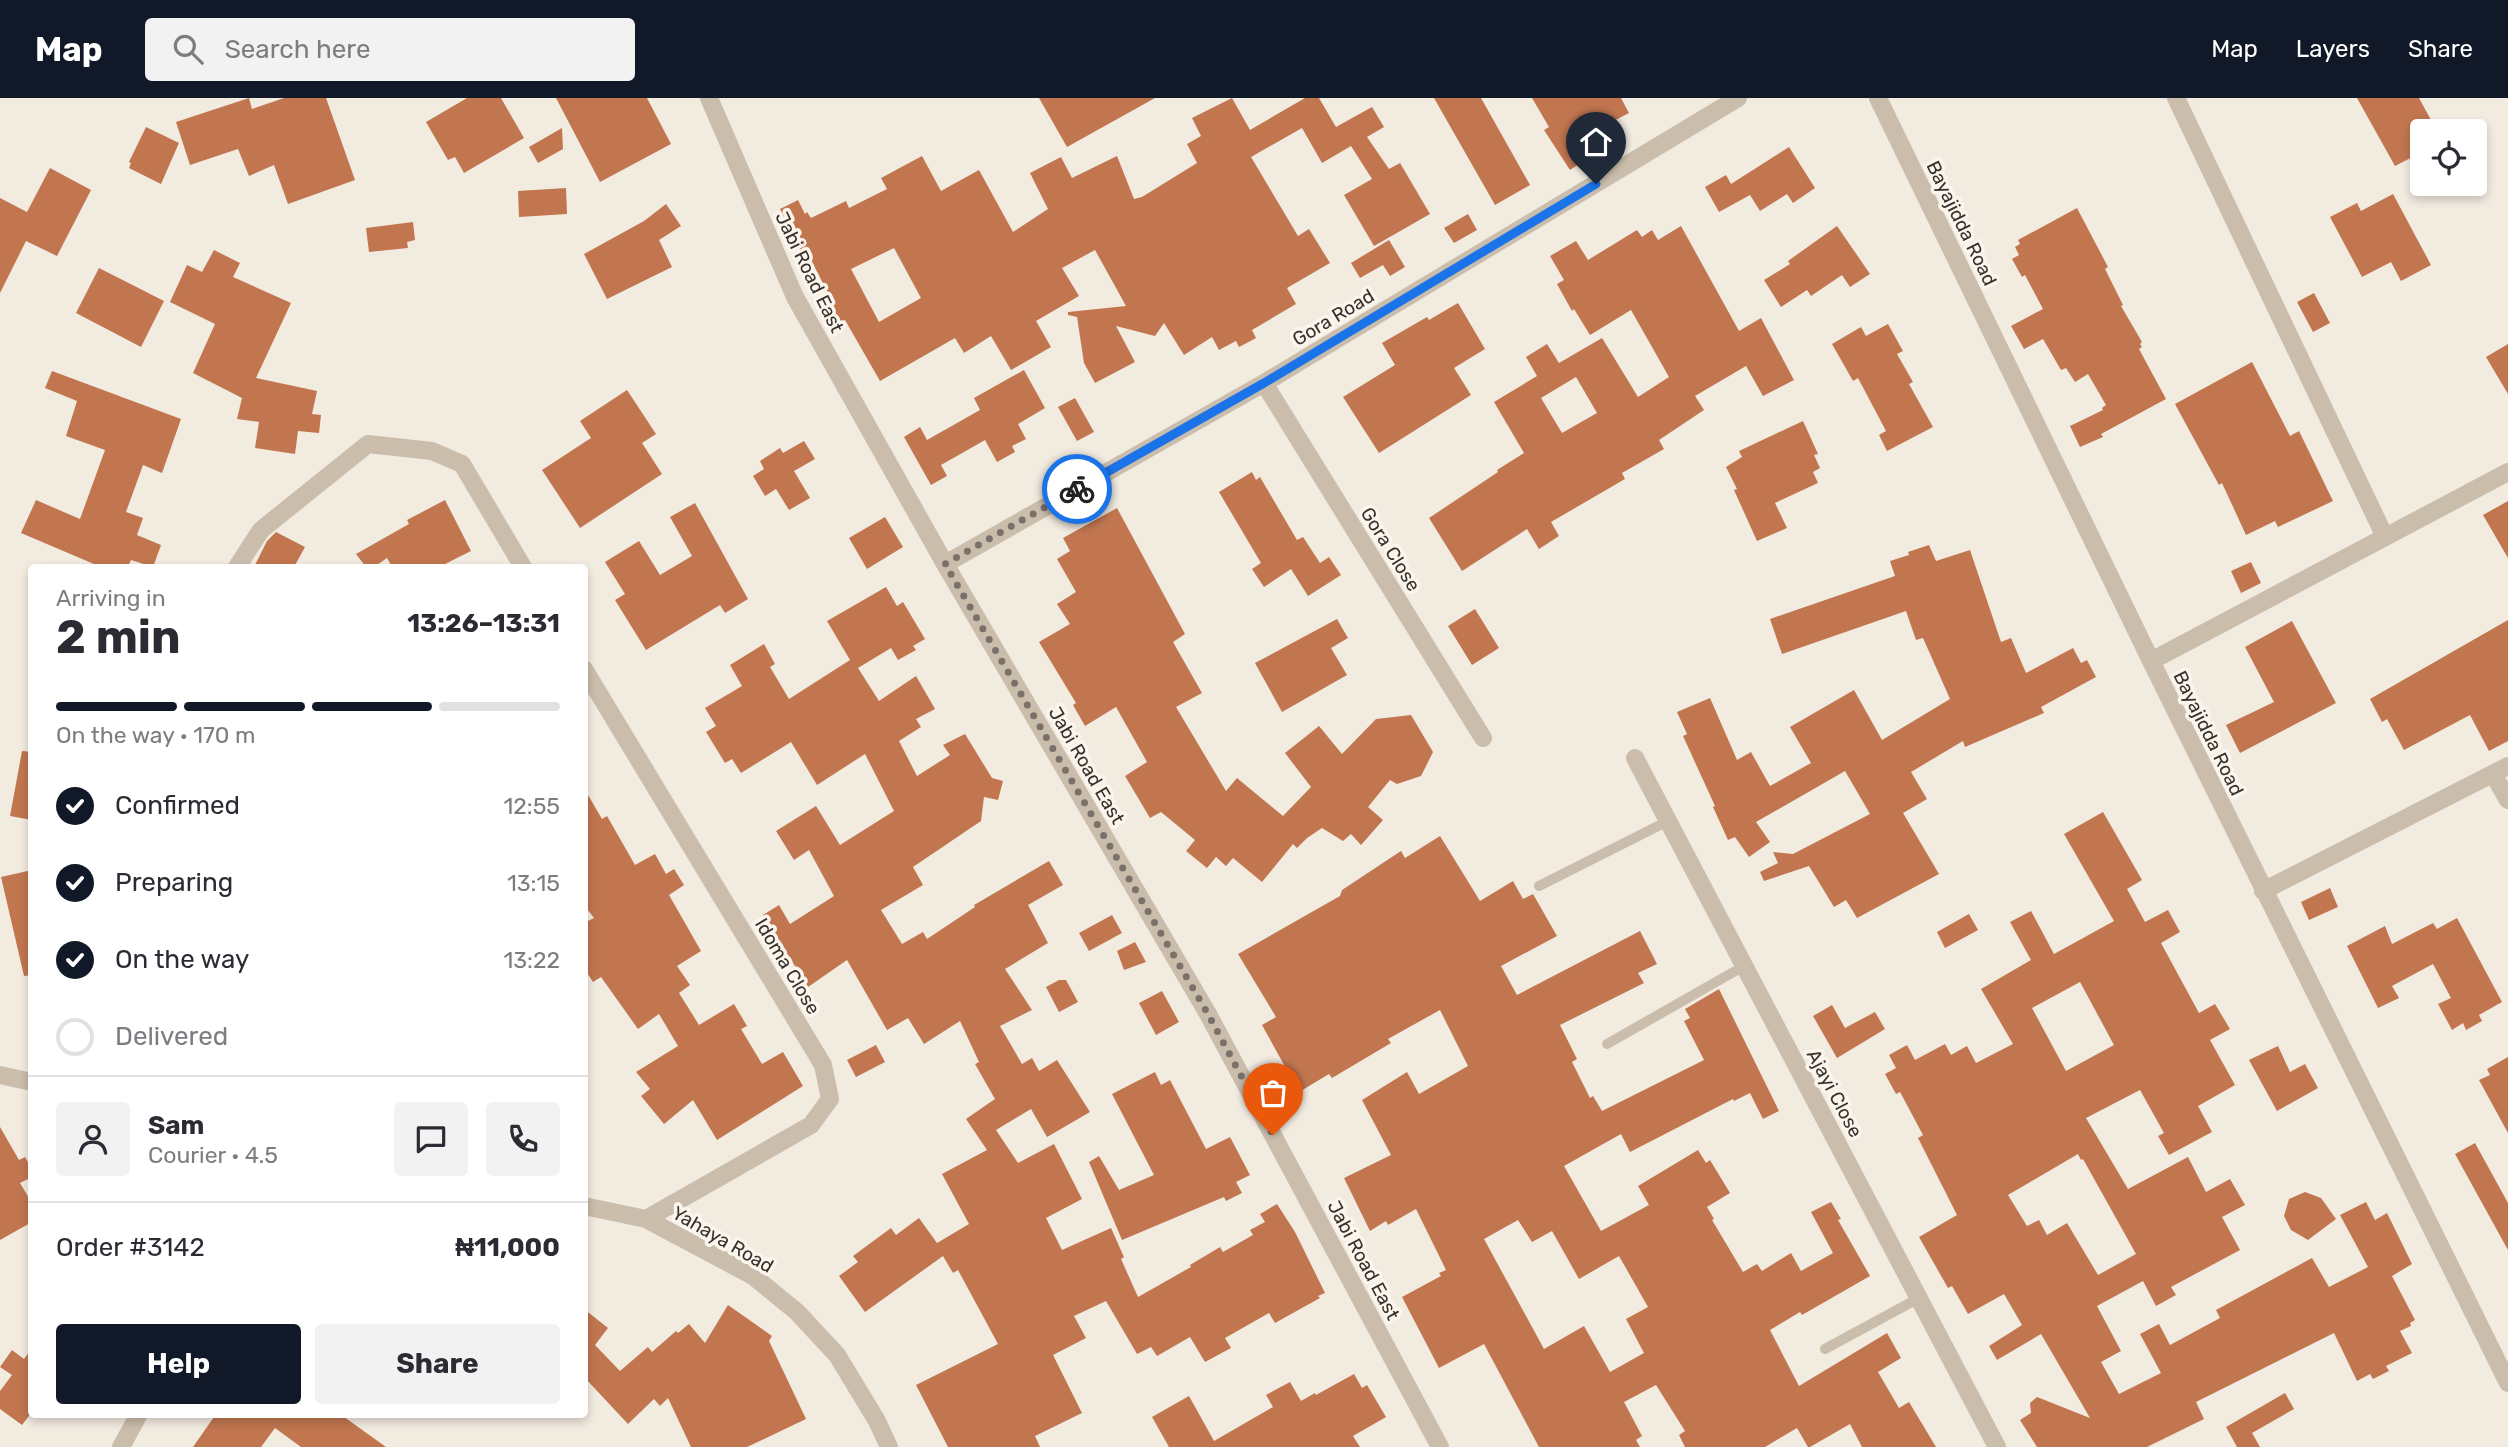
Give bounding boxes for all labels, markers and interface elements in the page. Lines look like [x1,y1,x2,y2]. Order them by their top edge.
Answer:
search box [145,18,635,81]
text: Map [35,30,103,69]
icon: search [169,30,207,68]
text: Search here [225,34,370,65]
text: Map [2211,35,2258,63]
text: Layers [2296,35,2370,63]
text: Share [2408,35,2473,63]
pin [1566,112,1626,184]
map controls [2410,119,2487,196]
button: locate [2410,119,2487,196]
icon: home [1577,123,1615,161]
street label: Bayajidda Road [1921,157,2002,289]
street label: Jabi Road East [770,208,849,337]
street label: Gora Road [1288,284,1378,351]
courier [1042,454,1112,524]
icon: bike [1058,470,1096,508]
street label: Gora Close [1356,503,1425,595]
text: Arriving in [56,584,166,612]
text: 13:26–13:31 [407,608,560,639]
text: 2 min [56,610,181,665]
street label: Bayajidda Road [2168,667,2249,799]
street label: Jabi Road East [1044,702,1130,829]
text: On the way · 170 m [56,721,255,749]
icon: check [56,787,94,825]
text: Confirmed [115,790,240,821]
text: 12:55 [503,792,560,820]
icon: check [56,864,94,902]
text: Preparing [115,867,233,898]
text: 13:15 [507,869,560,897]
street label: Idoma Close [750,914,825,1018]
icon: check [56,941,94,979]
text: On the way [115,944,249,975]
text: 13:22 [503,946,560,974]
text: Delivered [115,1021,228,1052]
street label: Ajayi Close [1802,1045,1867,1141]
pin [1243,1063,1303,1135]
icon: bag [1254,1074,1292,1112]
button: person [56,1102,130,1176]
button: chat [394,1102,468,1176]
button: phone [486,1102,560,1176]
text: Sam [148,1110,204,1141]
text: Courier · 4.5 [148,1141,278,1169]
street label: Jabi Road East [1322,1197,1405,1324]
street label: Yahaya Road [668,1201,777,1278]
text: Order #3142 [56,1232,205,1263]
text: ₦11,000 [455,1232,560,1263]
button: Help [56,1324,301,1404]
button: Share [315,1324,560,1404]

